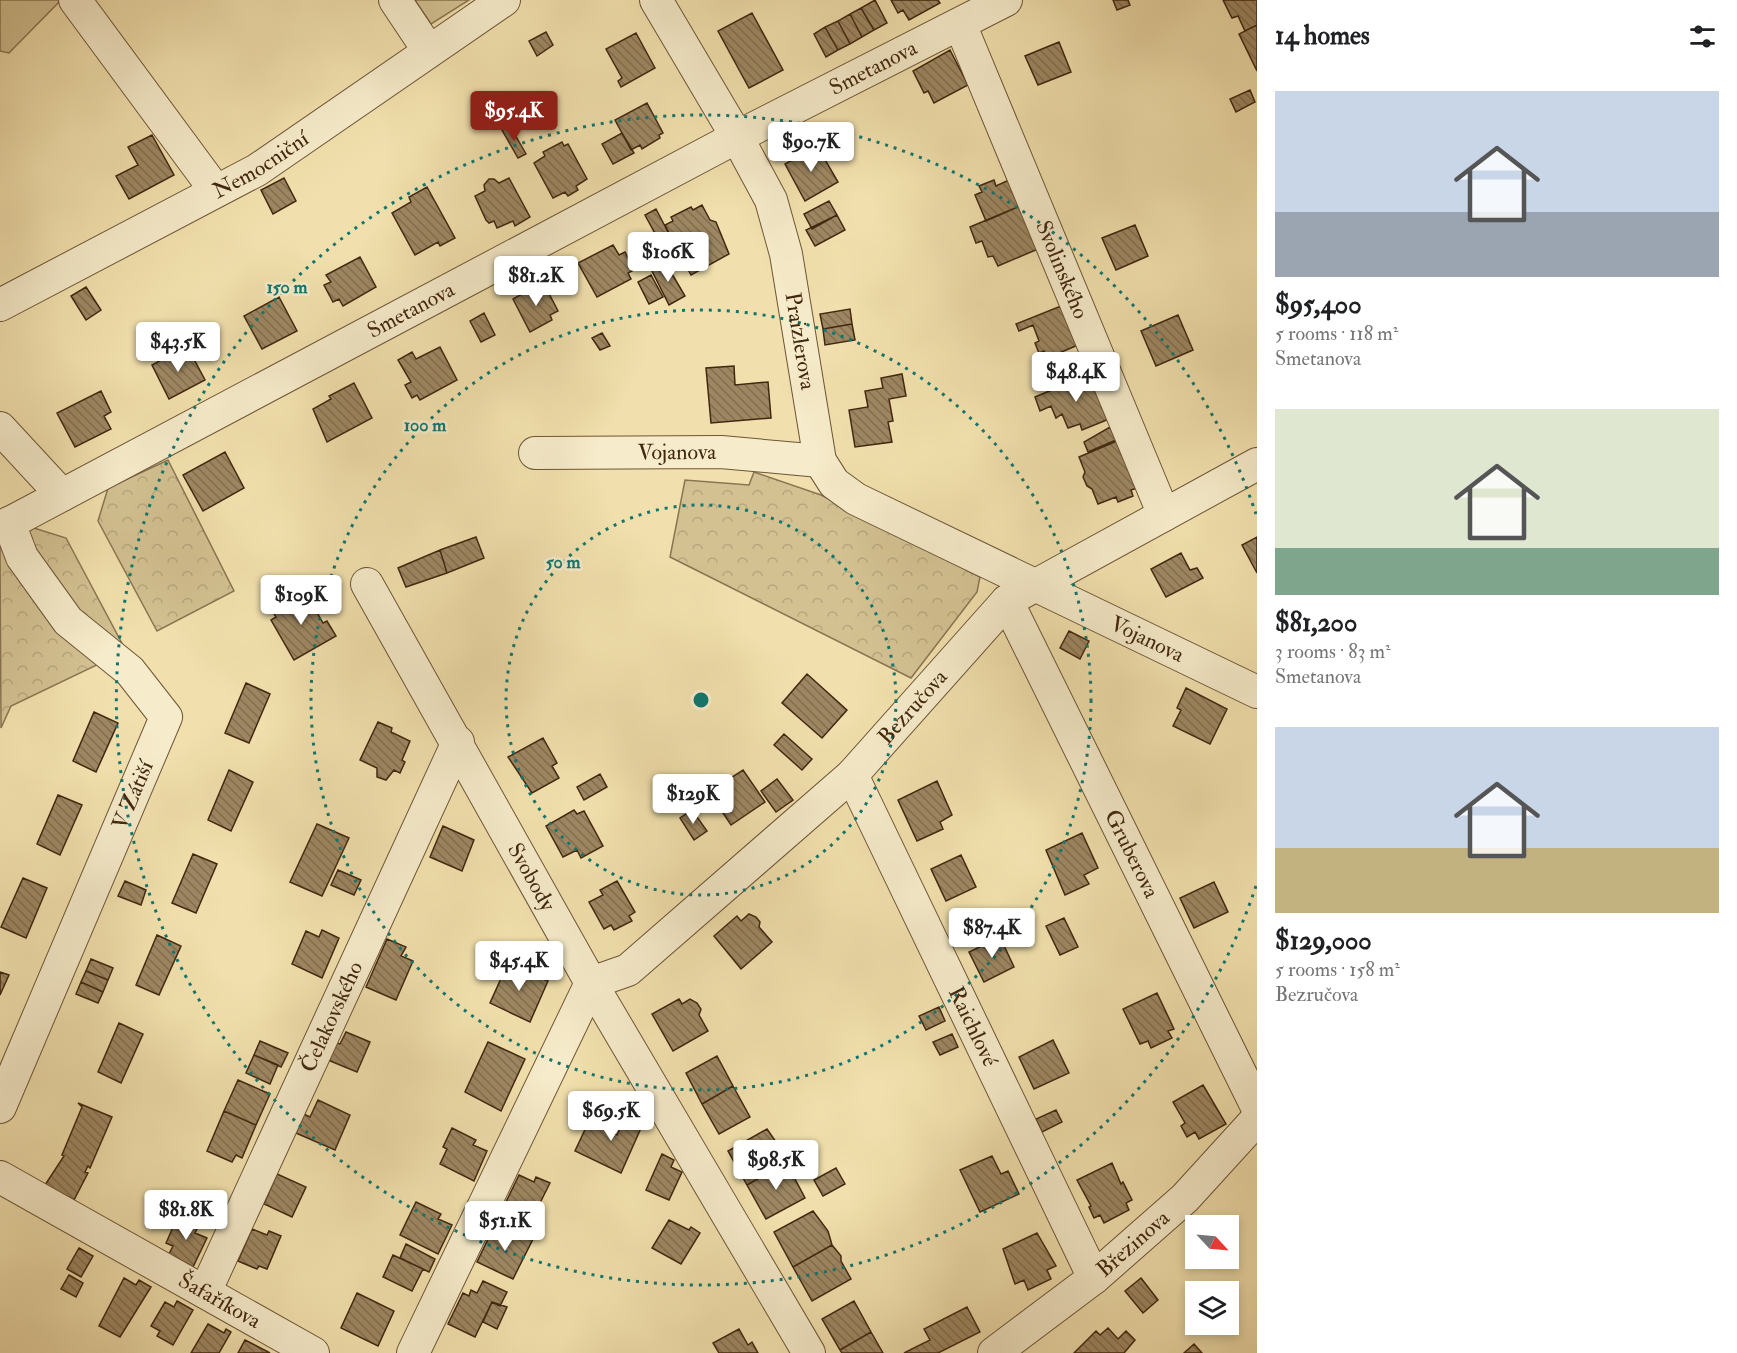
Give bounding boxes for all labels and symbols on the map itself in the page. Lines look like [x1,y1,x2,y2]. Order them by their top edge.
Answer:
street label: Smetanova [824,33,923,102]
pin: $95.4K [465,91,563,142]
pin: $90.7K [762,122,860,173]
street label: Nemocniční [208,123,316,205]
street label: Svolinského [1029,216,1095,323]
pin: $106K [626,232,710,283]
pin: $81.2K [487,256,585,307]
street label: Smetanova [362,275,460,345]
text: 150 m [266,276,309,299]
street label: Praizlerova [779,290,822,393]
pin: $43.5K [129,322,227,373]
pin: $48.4K [1027,352,1125,403]
text: 100 m [404,414,447,437]
street label: Vojanova [638,438,717,466]
text: 50 m [546,551,581,574]
pin: $109K [259,575,343,626]
street label: Vojanova [1106,609,1190,669]
street label: Bezručova [872,663,954,750]
centre of rings [691,690,711,710]
street label: V Zátiší [106,754,161,834]
pin: $129K [651,774,735,825]
street label: Gruberova [1098,805,1166,903]
street label: Svobody [501,838,562,916]
pin: $87.4K [943,908,1041,959]
pin: $45.4K [470,941,568,992]
street label: Čelakovského [293,957,369,1077]
street label: Raichlové [942,982,1004,1072]
pin: $69.5K [562,1091,660,1142]
pin: $98.5K [727,1140,825,1191]
pin: $81.8K [137,1190,235,1241]
pin: $51.1K [456,1201,554,1252]
street label: Březinova [1091,1203,1176,1283]
north arrow [1185,1215,1239,1269]
street label: Šafaříkova [173,1265,267,1335]

